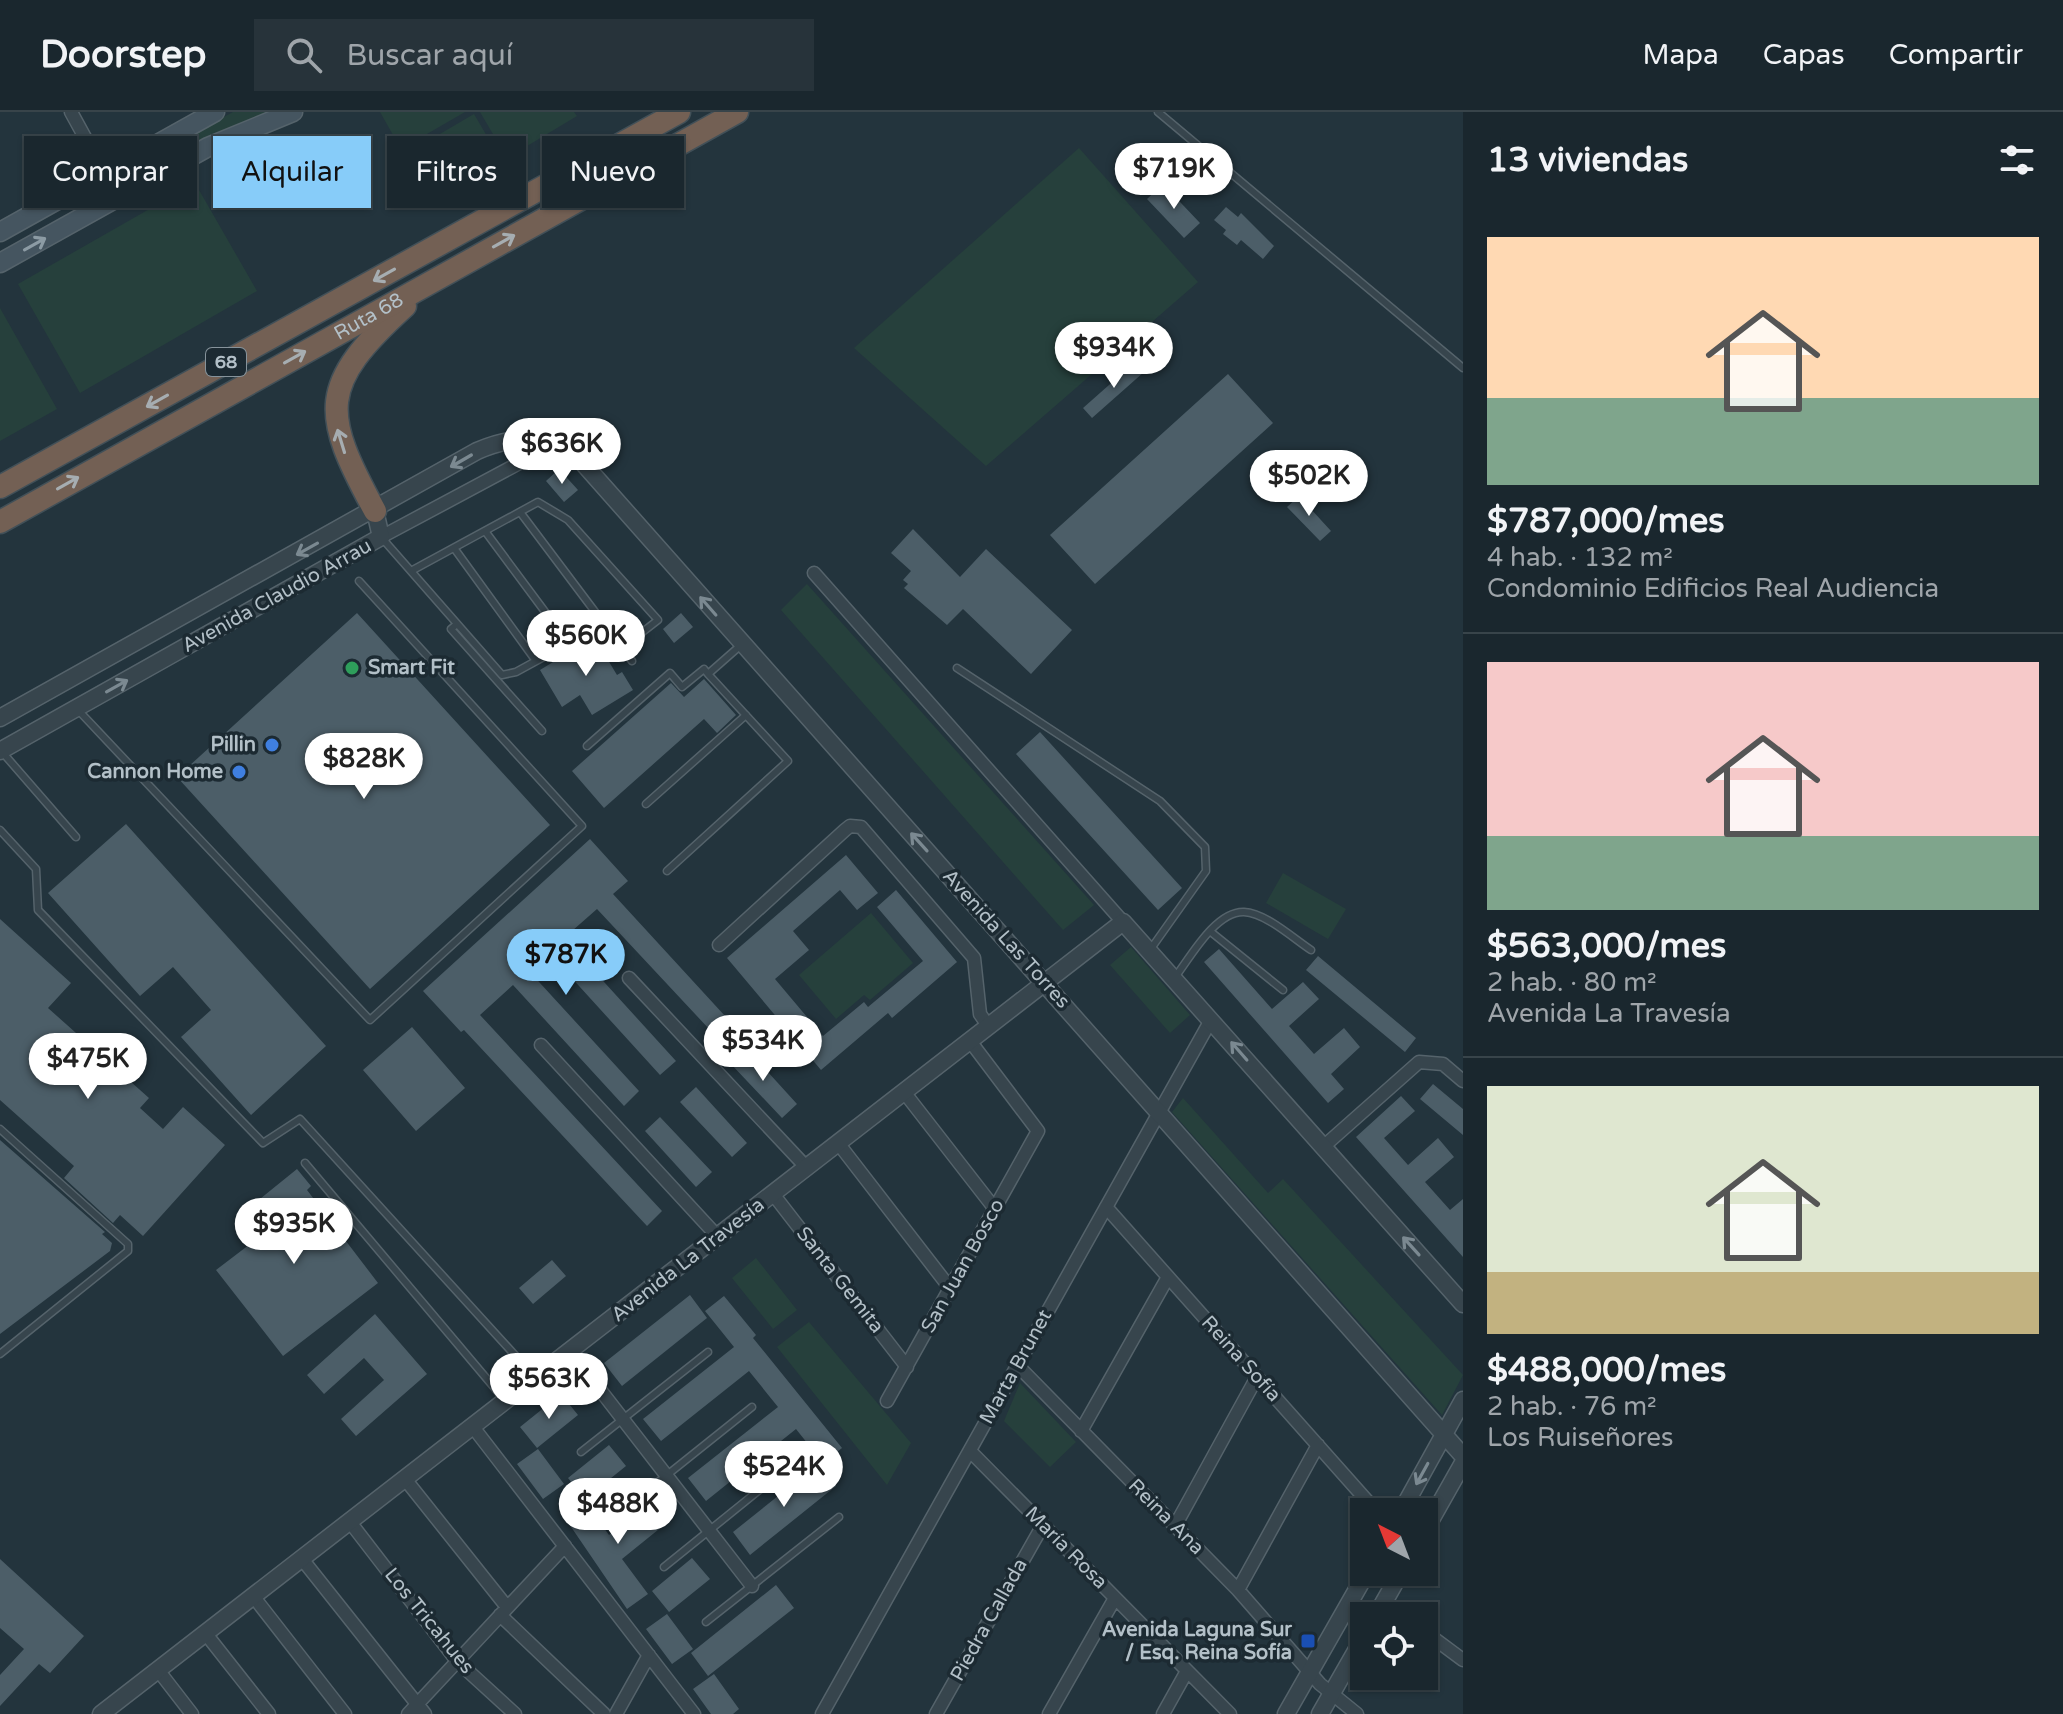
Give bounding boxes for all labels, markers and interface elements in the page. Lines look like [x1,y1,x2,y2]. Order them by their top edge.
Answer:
search box [254,19,814,91]
text: Doorstep [40,32,206,78]
icon: search [282,33,326,77]
text: Buscar aquí [346,37,513,74]
text: Mapa [1642,38,1719,72]
text: Capas [1763,38,1845,72]
text: Compartir [1889,38,2023,72]
chip: Comprar [24,136,197,208]
chip: Alquilar [213,136,371,208]
chip: Filtros [387,136,526,208]
chip: Nuevo [542,136,684,208]
icon: filters [1995,138,2039,182]
text: 13 viviendas [1487,140,1688,181]
pin: $719K [1118,143,1230,211]
text: $719K [1133,153,1215,184]
one-way arrow [492,233,515,249]
one-way arrow [23,235,46,251]
one-way arrow [373,268,397,283]
street label: Ruta 68 [330,288,408,346]
icon: home [1691,289,1835,433]
pin: $934K [1058,322,1170,390]
text: $934K [1073,332,1155,363]
road number: 68 [206,348,246,376]
one-way arrow [283,349,306,365]
one-way arrow [146,393,169,409]
pin: $636K [506,418,618,486]
text: $636K [521,428,603,459]
one-way arrow [333,429,348,455]
pin: $502K [1253,450,1365,518]
one-way arrow [450,454,474,469]
text: $502K [1268,460,1350,491]
one-way arrow [56,475,79,491]
text: $787,000/mes [1487,501,1725,542]
street label: Avenida Claudio Arrau [178,534,376,658]
one-way arrow [296,541,319,557]
text: 4 hab. · 132 m² [1487,542,1673,573]
text: Condominio Edificios Real Audiencia [1487,573,1939,604]
one-way arrow [700,596,718,616]
pin: $560K [530,610,642,678]
text: $560K [545,620,627,651]
place label: Smart Fit [368,656,455,680]
marker: Smart Fit [343,659,361,677]
one-way arrow [105,678,128,694]
icon: home [1691,714,1835,858]
place label: Pillin [211,733,256,757]
pin: $828K [308,733,420,801]
marker: Pillin [263,736,281,754]
text: $828K [323,743,405,774]
place label: Cannon Home [87,760,223,784]
marker: Cannon Home [230,763,248,781]
one-way arrow [910,832,928,852]
street label: Avenida Las Torres [937,865,1075,1013]
text: $563,000/mes [1487,926,1726,967]
pin: $787K [510,929,622,997]
text: $787K [525,939,607,970]
text: 2 hab. · 80 m² [1487,967,1657,998]
text: Avenida La Travesía [1487,998,1731,1029]
pin: $534K [707,1015,819,1083]
text: $534K [722,1025,804,1056]
pin: $475K [32,1033,144,1101]
one-way arrow [1230,1041,1248,1061]
text: $475K [47,1043,129,1074]
icon: home [1691,1138,1835,1282]
street label: Avenida La Travesía [607,1193,769,1327]
street label: San Juan Bosco [916,1195,1010,1337]
pin: $935K [238,1198,350,1266]
text: $935K [253,1208,335,1239]
street label: Santa Gemita [791,1222,889,1338]
one-way arrow [1402,1236,1420,1256]
street label: Marta Brunet [975,1305,1057,1428]
street label: Reina Sofía [1196,1311,1286,1407]
text: $488,000/mes [1487,1350,1726,1391]
pin: $563K [493,1353,605,1421]
text: $563K [508,1363,590,1394]
text: 2 hab. · 76 m² [1487,1391,1657,1422]
text: Los Ruiseñores [1487,1422,1673,1453]
pin: $524K [728,1441,840,1509]
text: $524K [743,1451,825,1482]
one-way arrow [1414,1461,1429,1485]
street label: Reina Ana [1123,1474,1209,1560]
pin: $488K [562,1478,674,1546]
text: $488K [577,1488,659,1519]
north arrow [1350,1498,1438,1586]
map controls [1350,1498,1438,1690]
street label: María Rosa [1020,1502,1112,1594]
street label: Piedra Callada [945,1554,1033,1686]
street label: Los Tricahues [379,1563,479,1679]
button: locate [1350,1602,1438,1690]
place label: Avenida Laguna Sur / Esq. Reina Sofía [1102,1618,1292,1665]
marker: Avenida Laguna Sur / Esq. Reina Sofía [1299,1632,1317,1650]

